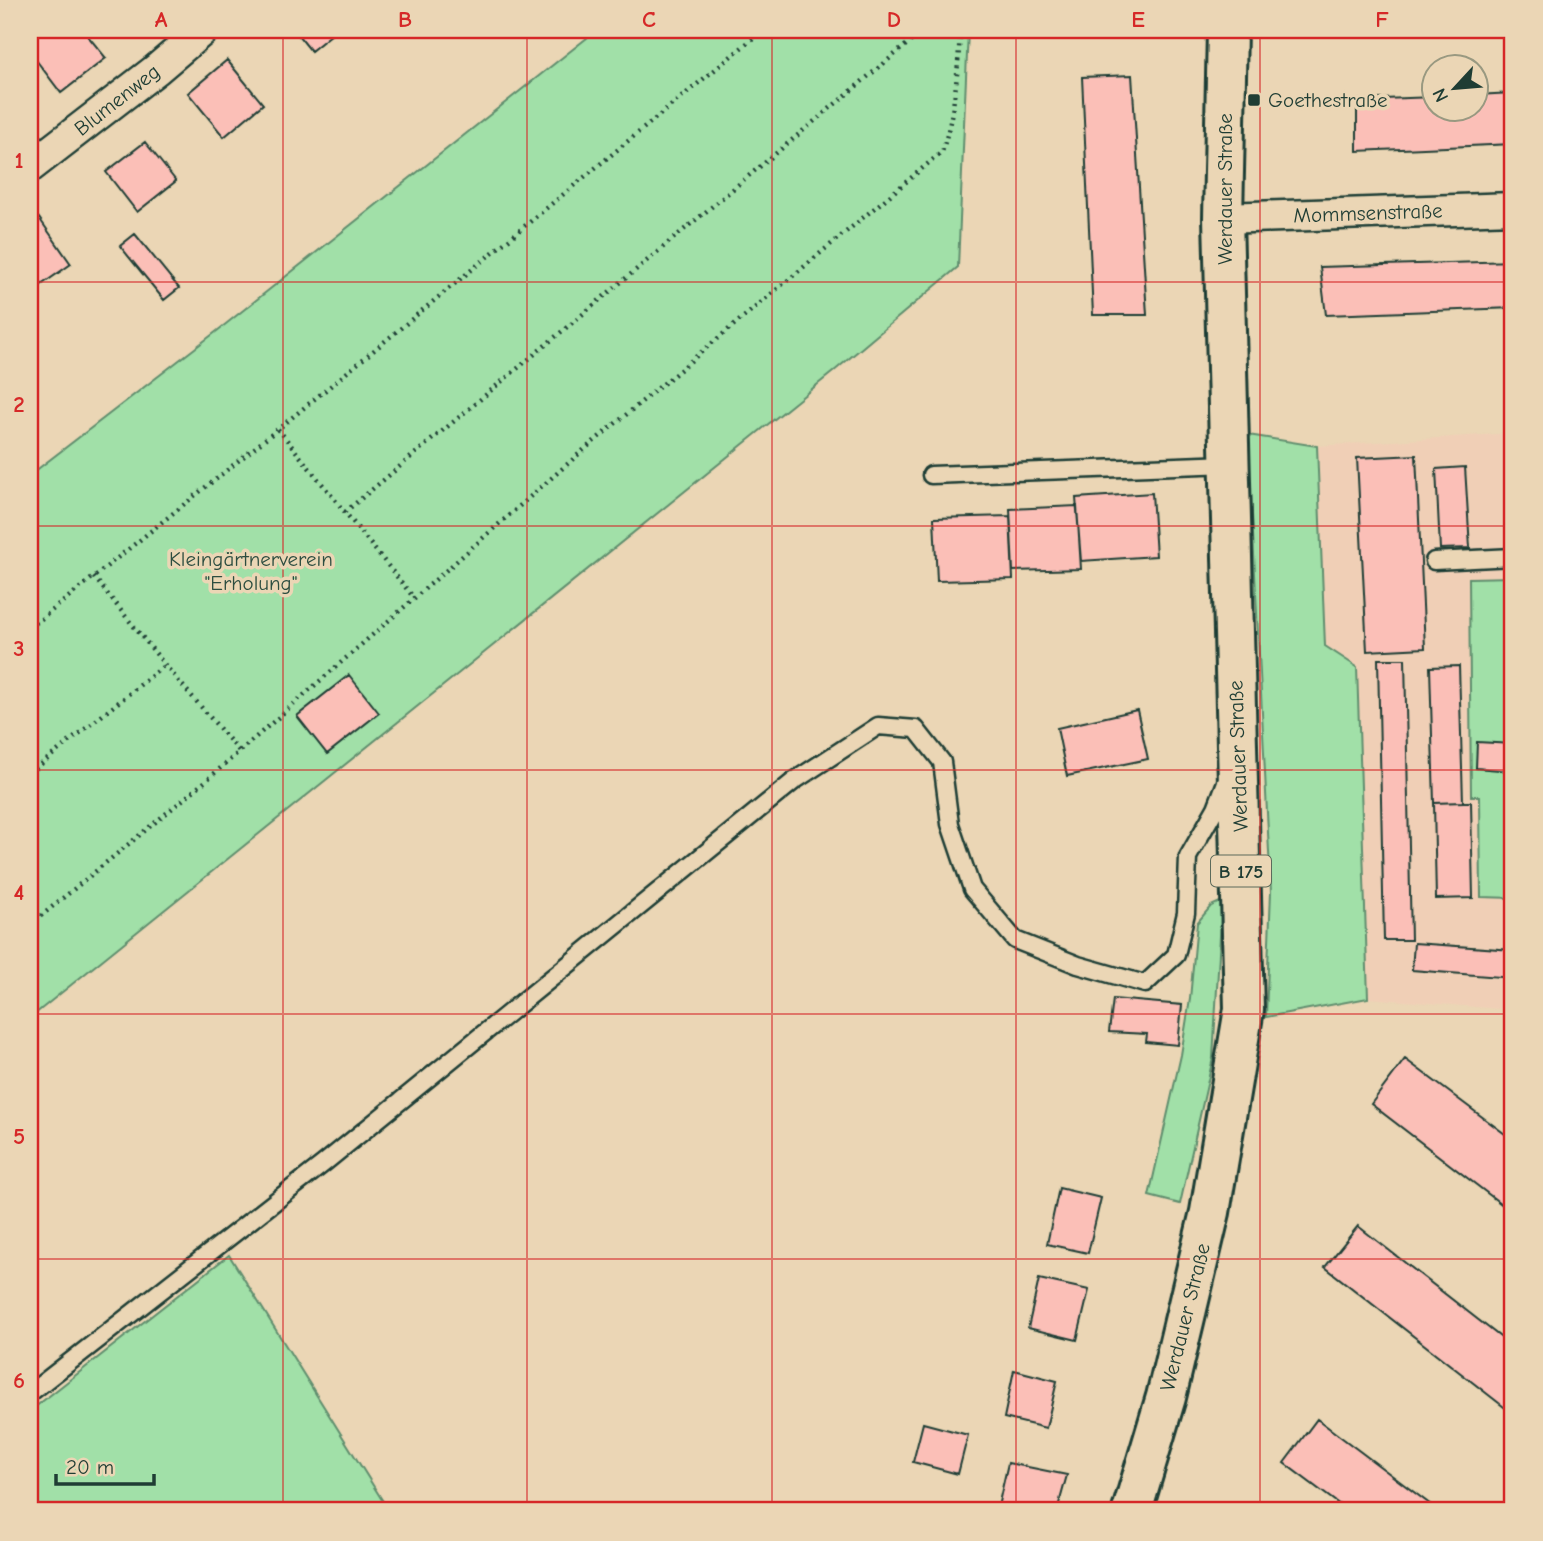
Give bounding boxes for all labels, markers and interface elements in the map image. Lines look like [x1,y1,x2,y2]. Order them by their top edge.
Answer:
text: A [155,6,168,33]
text: B [398,6,412,33]
text: C [642,6,656,33]
text: D [887,6,901,33]
text: E [1131,6,1145,33]
text: F [1375,6,1389,33]
north arrow [1420,52,1490,122]
street label: Blumenweg [70,59,164,141]
text: N [1428,85,1453,105]
place label: Goethestraße [1268,88,1388,112]
marker: Goethestraße [1246,92,1262,108]
street label: Werdauer Straße [1213,113,1237,265]
text: 1 [14,147,24,174]
street label: Mommsenstraße [1293,198,1443,228]
text: 2 [13,391,25,418]
park label: Kleingärtnerverein "Erholung" [169,547,333,595]
text: 3 [13,635,25,662]
street label: Werdauer Straße [1223,680,1253,832]
road number: B 175 [1211,856,1271,886]
text: 4 [14,879,25,906]
text: 5 [13,1123,25,1150]
street label: Werdauer Straße [1155,1241,1215,1393]
text: 6 [13,1367,25,1394]
scale bar [56,1443,154,1487]
text: 20 m [66,1455,114,1479]

